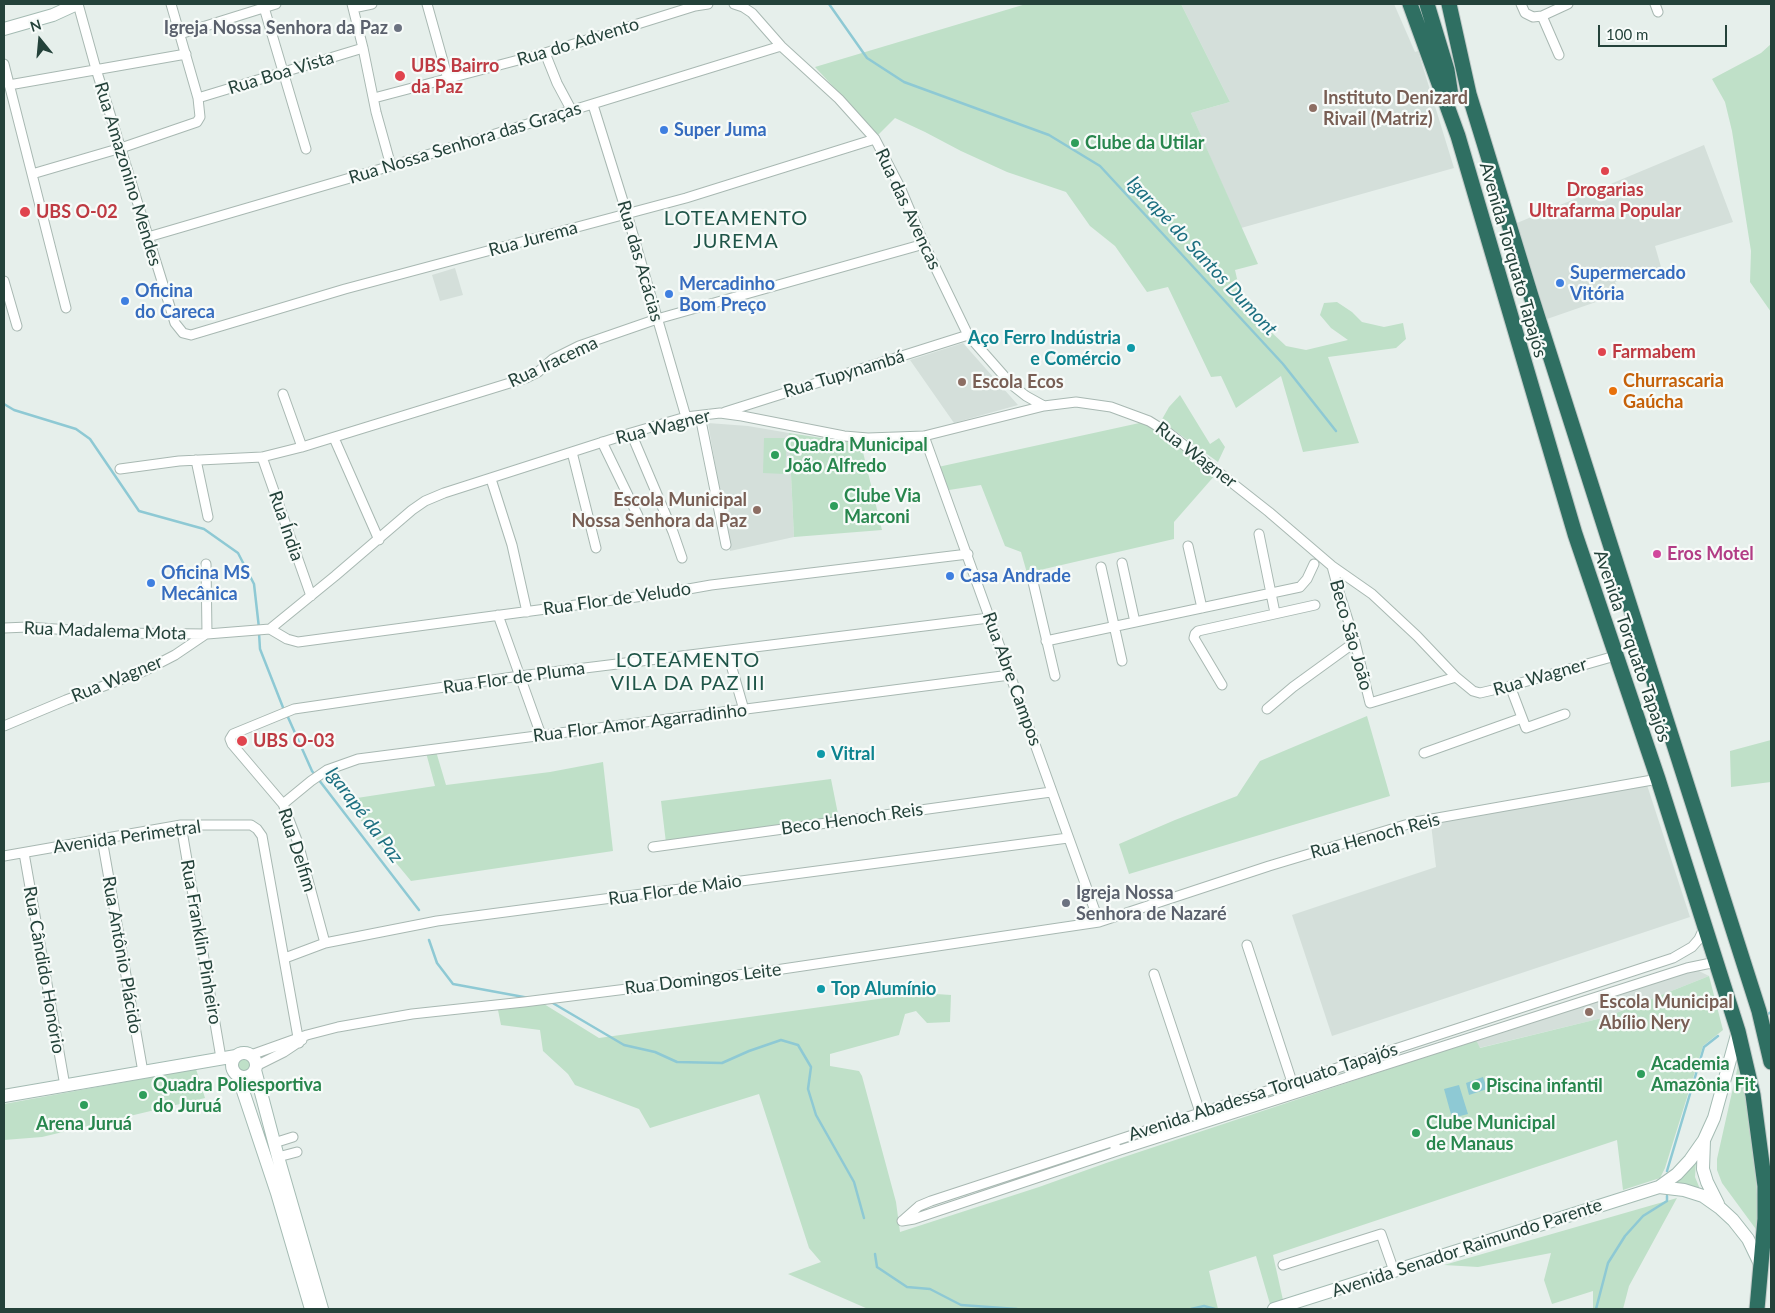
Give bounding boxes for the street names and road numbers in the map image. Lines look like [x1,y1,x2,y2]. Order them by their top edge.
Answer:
street label: Rua do Advento [514,13,642,71]
street label: Rua Boa Vista [226,47,336,99]
street label: Rua Amazonino Mendes [90,79,166,269]
street label: Rua Nossa Senhora das Graças [346,97,584,189]
street label: Rua das Avencas [870,145,946,273]
street label: Avenida Torquato Tapajós [1475,160,1551,360]
street label: Rua das Acácias [612,198,668,324]
street label: Rua Jurema [486,217,580,261]
street label: Rua Iracema [505,332,601,392]
street label: Rua Tupynambá [781,345,907,403]
street label: Rua Wagner [614,405,712,449]
street label: Rua Wagner [1151,417,1241,493]
street label: Rua Índia [264,488,308,564]
street label: Avenida Torquato Tapajós [1589,547,1675,745]
street label: Beco São João [1325,577,1377,693]
street label: Rua Flor de Veludo [542,578,692,620]
street label: Rua Abre Campos [978,609,1046,749]
street label: Rua Madalema Mota [23,617,187,645]
street label: Rua Wagner [68,651,166,707]
street label: Rua Wagner [1491,653,1589,701]
street label: Rua Flor de Pluma [442,657,586,699]
street label: Rua Flor Amor Agarradinho [532,699,748,747]
street label: Beco Henoch Reis [780,798,924,840]
street label: Rua Delfim [273,805,321,895]
street label: Rua Henoch Reis [1308,808,1442,864]
street label: Avenida Perimetral [52,816,202,858]
street label: Rua Franklin Pinheiro [176,858,226,1026]
street label: Rua Flor de Maio [607,870,743,910]
street label: Rua Antônio Plácido [98,875,146,1035]
street label: Rua Cândido Honório [19,885,69,1055]
street label: Rua Domingos Leite [623,959,783,999]
street label: Avenida Abadessa Torquato Tapajós [1126,1038,1400,1146]
street label: Avenida Senador Raimundo Parente [1329,1194,1605,1302]

